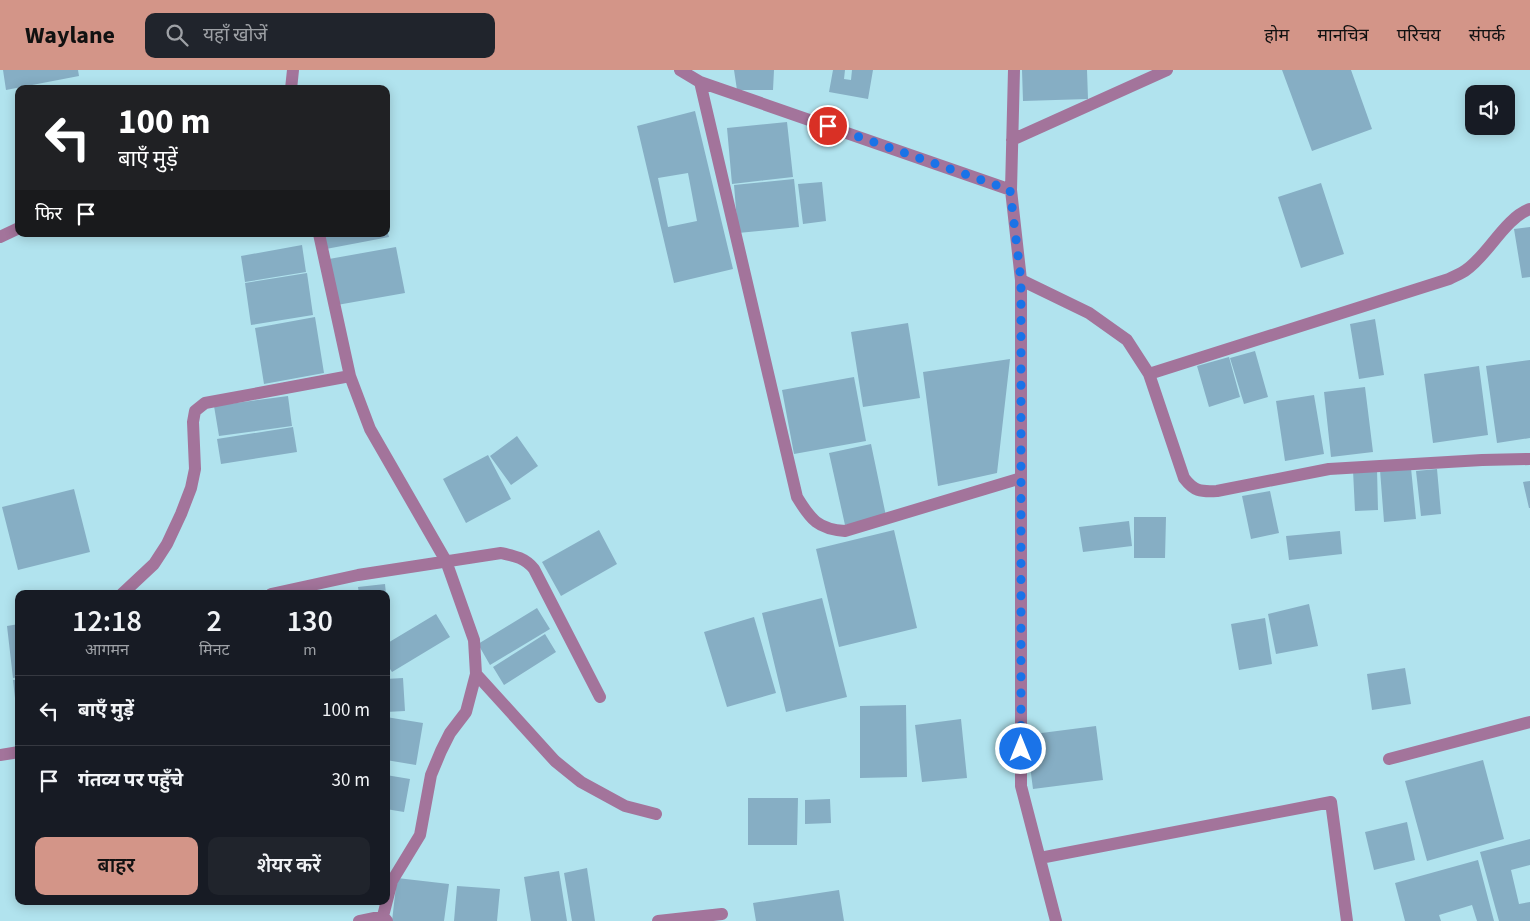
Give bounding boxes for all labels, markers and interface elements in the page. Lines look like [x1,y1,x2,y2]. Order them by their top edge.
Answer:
search box [145,13,495,58]
text: Waylane [25,18,115,53]
icon: search [163,21,191,49]
text: यहाँ खोजें [203,22,267,49]
text: होम [1264,23,1289,48]
text: मानचित्र [1317,23,1369,48]
text: परिचय [1397,23,1441,48]
text: संपर्क [1469,23,1505,48]
map controls [1465,85,1515,135]
button: sound [1465,85,1515,135]
text: 100 m [118,97,210,147]
icon: left [35,105,100,170]
pin [807,105,849,147]
icon: arrive [814,112,842,140]
text: बाएँ मुड़ें [118,143,178,175]
icon: arrive [72,200,100,228]
text: फिर [35,201,62,228]
text: 12:18 [72,600,142,643]
text: 2 [207,600,222,643]
text: 130 [287,600,333,643]
text: आगमन [85,639,129,661]
text: मिनट [199,639,230,661]
text: m [303,639,316,661]
icon: left [35,697,63,725]
text: बाएँ मुड़ें [78,697,134,724]
text: 100 m [322,697,370,724]
position arrow [994,722,1046,774]
icon: arrive [35,767,63,795]
text: गंतव्य पर पहुँचे [78,767,183,794]
text: 30 m [332,767,370,794]
button: बाहर [35,837,198,895]
button: शेयर करें [208,837,370,895]

